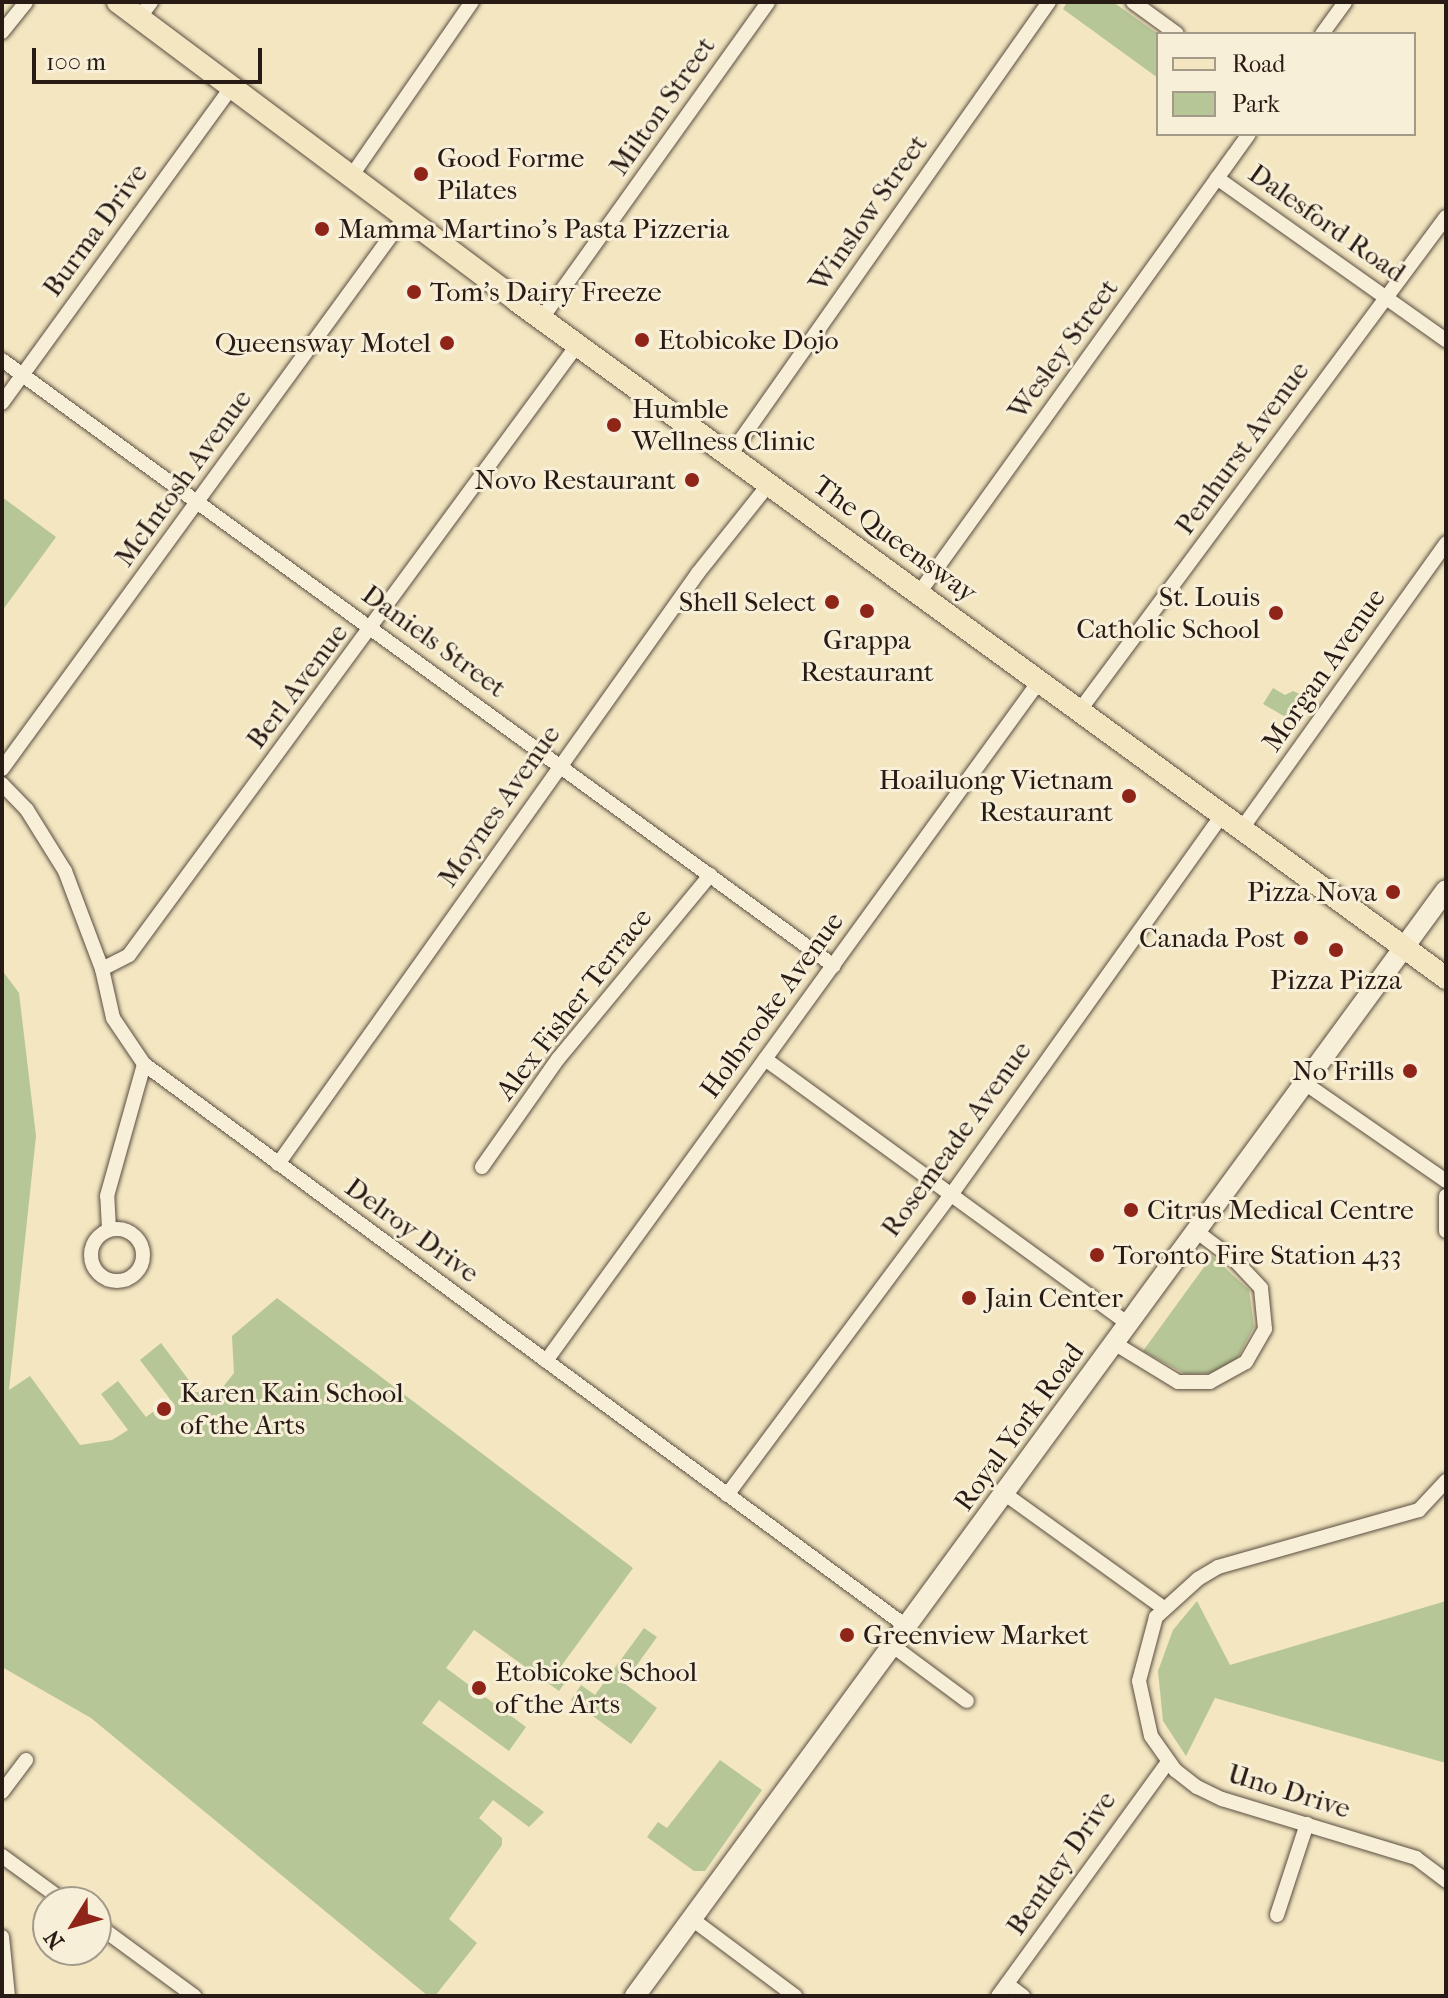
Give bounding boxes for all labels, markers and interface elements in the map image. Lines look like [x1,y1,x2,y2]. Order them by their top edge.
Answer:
street label: Milton Street [602,30,722,182]
scale bar [36,32,266,82]
legend [1156,32,1416,136]
text: 100 m [46,48,106,76]
text: Road [1232,50,1285,78]
text: Park [1232,90,1280,118]
street label: Winslow Street [801,128,935,298]
place label: Good Forme Pilates [437,141,584,207]
street label: Dalesford Road [1242,156,1412,290]
street label: Burma Drive [35,157,155,303]
marker: Good Forme Pilates [412,165,430,183]
place label: Mamma Martino's Pasta Pizzeria [338,212,729,246]
marker: Mamma Martino's Pasta Pizzeria [313,220,331,238]
street label: Wesley Street [1001,272,1125,426]
place label: Tom's Dairy Freeze [430,275,662,309]
marker: Tom's Dairy Freeze [405,283,423,301]
place label: Etobicoke Dojo [658,323,839,357]
place label: Queensway Motel [215,326,431,360]
marker: Etobicoke Dojo [633,331,651,349]
marker: Queensway Motel [438,334,456,352]
street label: Penhurst Avenue [1168,355,1316,541]
street label: McIntosh Avenue [107,383,259,573]
place label: Humble Wellness Clinic [632,392,815,458]
marker: Humble Wellness Clinic [603,414,625,436]
place label: Novo Restaurant [474,463,676,497]
street label: The Queensway [806,468,984,610]
marker: Novo Restaurant [683,471,701,489]
street label: Daniels Street [355,577,513,705]
place label: St. Louis Catholic School [1076,580,1260,646]
street label: Morgan Avenue [1255,582,1393,758]
place label: Shell Select [679,585,816,619]
marker: Shell Select [823,593,841,611]
marker: Grappa Restaurant [858,602,876,620]
marker: St. Louis Catholic School [1267,604,1285,622]
street label: Berl Avenue [239,617,355,755]
place label: Grappa Restaurant [800,623,934,689]
street label: Moynes Avenue [431,719,567,893]
place label: Hoailuong Vietnam Restaurant [879,763,1113,829]
marker: Hoailuong Vietnam Restaurant [1120,787,1138,805]
place label: Pizza Nova [1247,875,1377,909]
marker: Pizza Nova [1384,883,1402,901]
street label: Alex Fisher Terrace [489,901,659,1107]
street label: Holbrooke Avenue [693,905,851,1105]
place label: Canada Post [1139,921,1285,955]
marker: Canada Post [1292,929,1310,947]
marker: Pizza Pizza [1327,941,1345,959]
place label: Pizza Pizza [1270,963,1402,997]
street label: Rosemeade Avenue [874,1035,1038,1243]
place label: No Frills [1292,1054,1394,1088]
marker: No Frills [1401,1062,1419,1080]
street label: Delroy Drive [339,1170,485,1290]
place label: Citrus Medical Centre [1147,1193,1414,1227]
marker: Citrus Medical Centre [1122,1201,1140,1219]
place label: Toronto Fire Station 433 [1113,1238,1401,1272]
marker: Toronto Fire Station 433 [1088,1246,1106,1264]
place label: Jain Center [985,1281,1123,1315]
marker: Jain Center [960,1289,978,1307]
street label: Royal York Road [947,1336,1091,1518]
place label: Karen Kain School of the Arts [180,1376,404,1442]
marker: Karen Kain School of the Arts [155,1400,173,1418]
place label: Greenview Market [863,1618,1089,1652]
marker: Greenview Market [838,1626,856,1644]
place label: Etobicoke School of the Arts [495,1655,697,1721]
marker: Etobicoke School of the Arts [470,1679,488,1697]
street label: Uno Drive [1224,1756,1354,1826]
street label: Bentley Drive [999,1784,1123,1942]
north arrow [32,1886,112,1966]
text: N [39,1925,70,1954]

